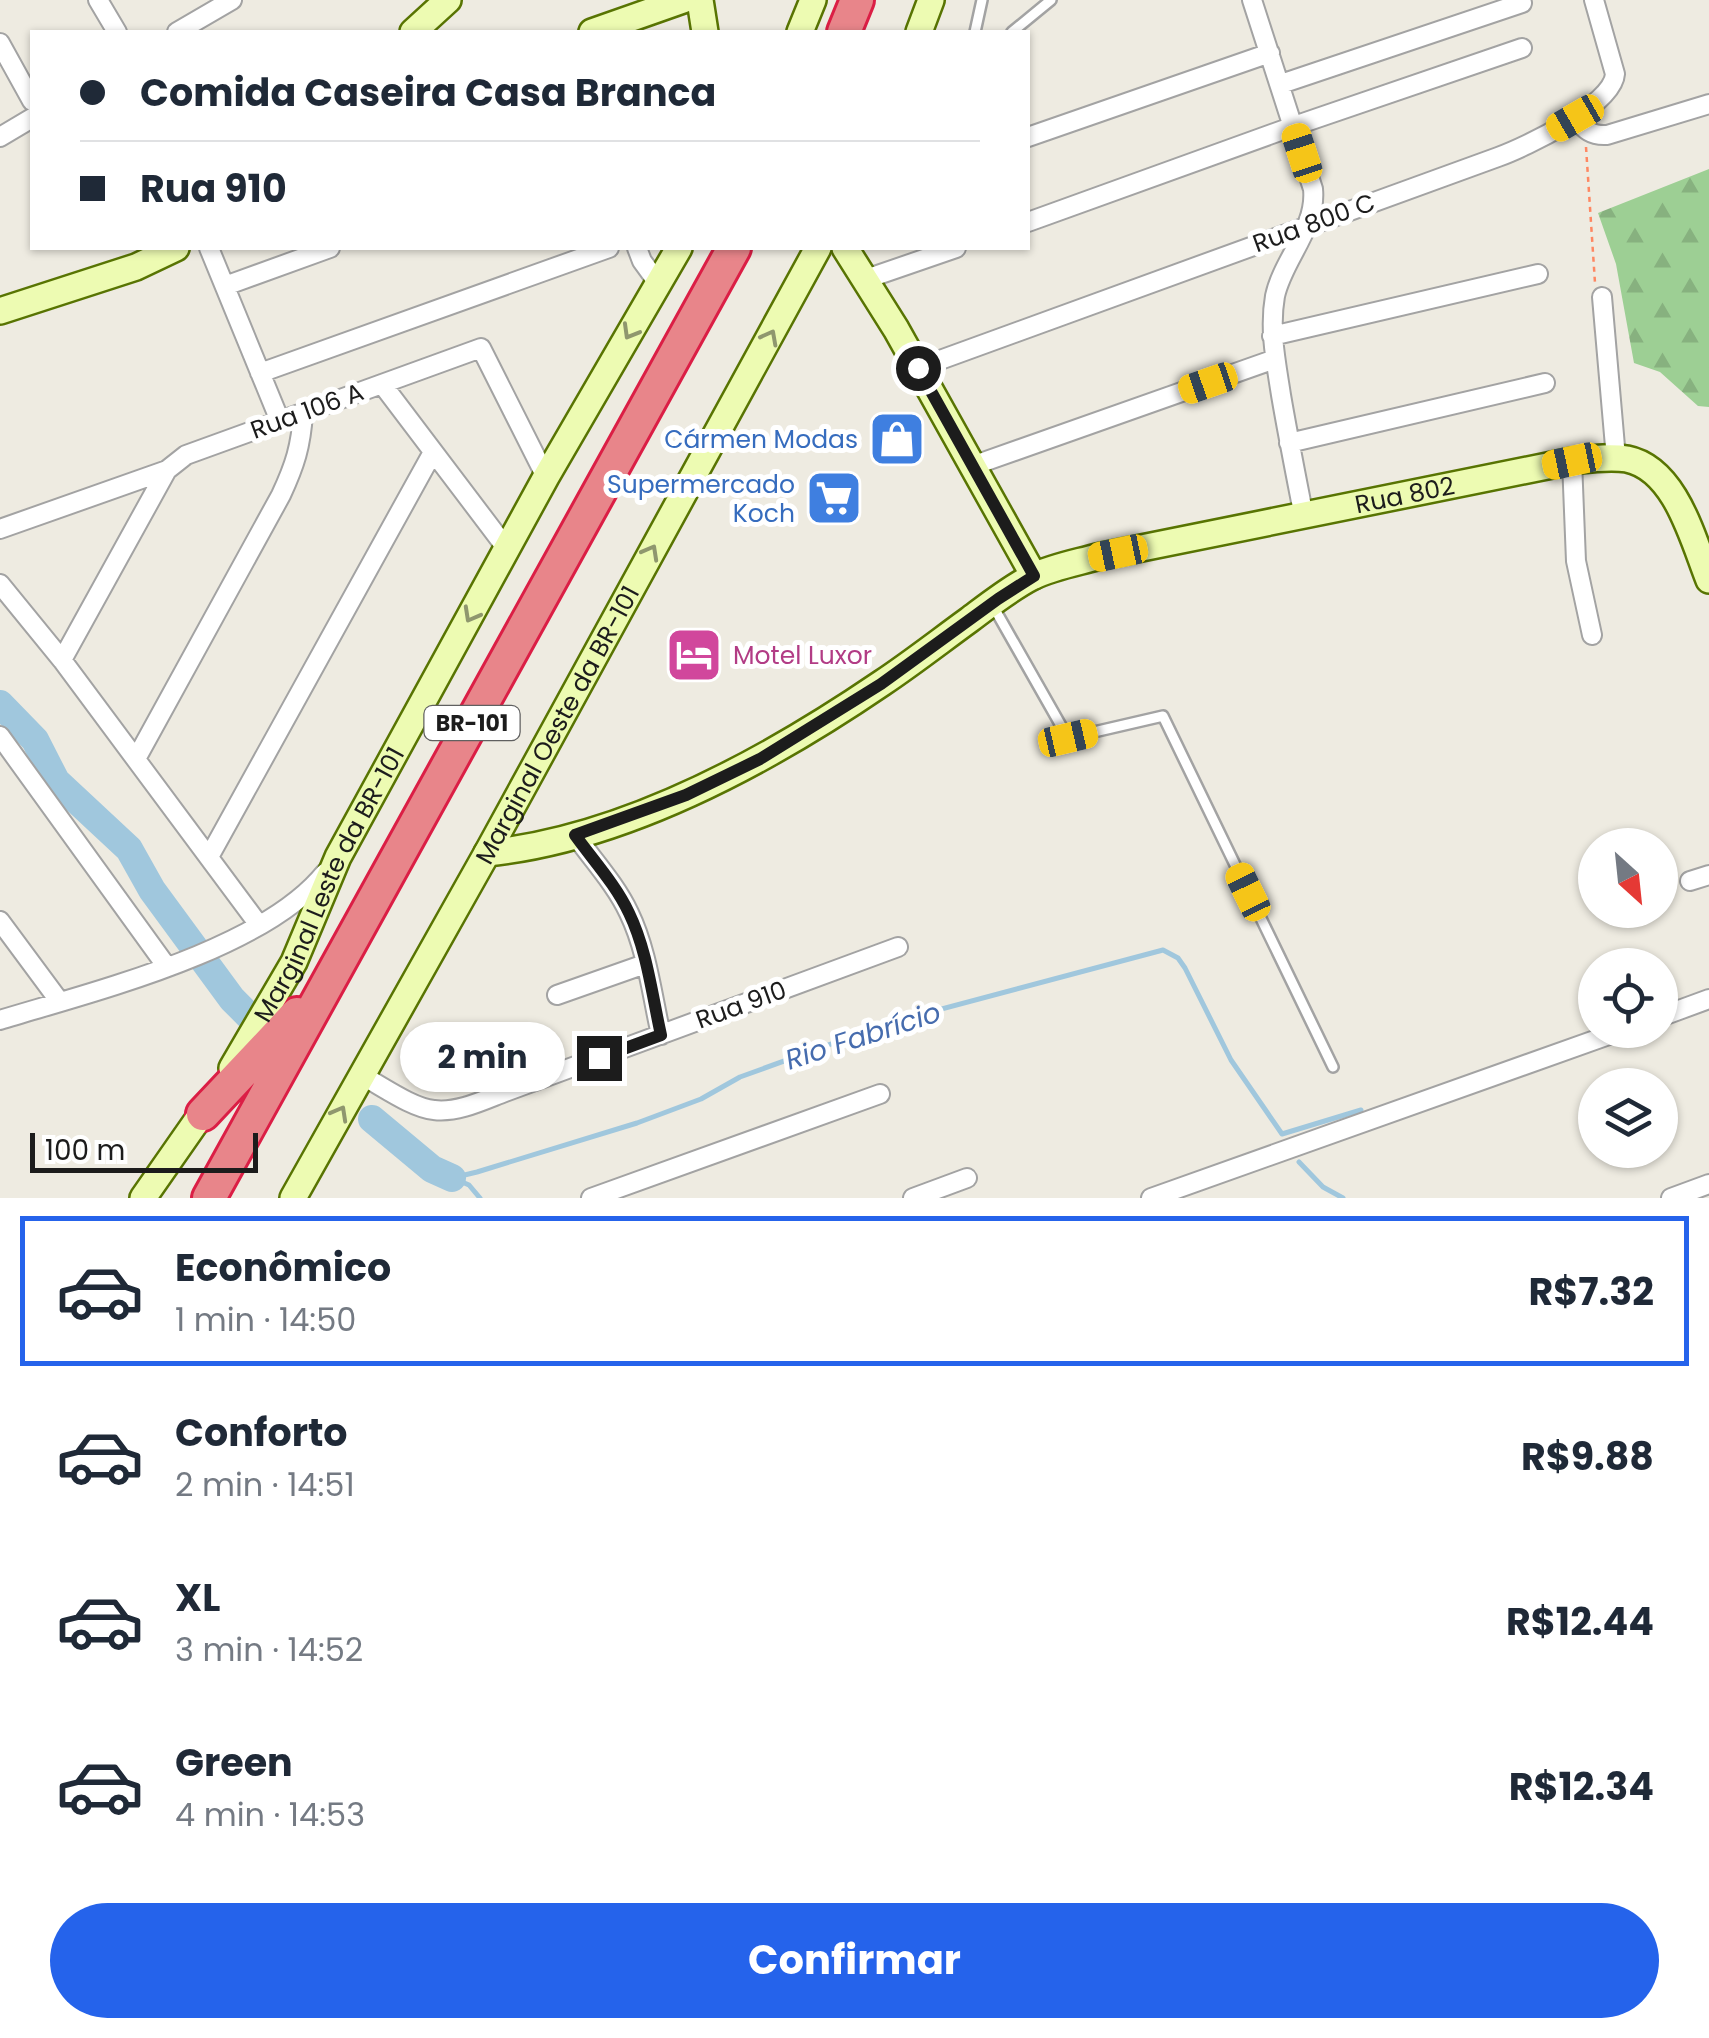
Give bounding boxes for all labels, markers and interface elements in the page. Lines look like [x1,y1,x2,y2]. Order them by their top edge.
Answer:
text: Comida Caseira Casa Branca [140,66,716,119]
car [1542,90,1608,146]
car [1278,120,1326,186]
text: Rua 910 [140,162,287,215]
street label: Rua 800 C [1248,185,1380,261]
one-way arrow [623,321,642,339]
one-way arrow [757,330,777,348]
route start [896,346,941,391]
car [1175,359,1241,407]
street label: Rua 106 A [246,374,369,448]
shop icon: Cármen Modas [867,409,927,469]
place label: Cármen Modas [664,422,858,457]
car [1540,440,1604,482]
place label: Supermercado Koch [607,467,795,531]
supermarket icon: Supermercado Koch [804,468,864,528]
street label: Rua 802 [1352,468,1457,522]
car [1086,532,1150,574]
one-way arrow [639,545,659,563]
street label: Marginal Oeste da BR-101 [467,579,648,870]
one-way arrow [463,605,483,623]
hotel icon: Motel Luxor [664,625,724,685]
place label: Motel Luxor [733,638,872,673]
road number: BR-101 [424,706,520,740]
car [1035,717,1101,759]
street label: Marginal Leste da BR-101 [245,740,413,1028]
north arrow [1578,828,1678,928]
map controls [1578,828,1678,1168]
car [1221,858,1275,926]
button: locate [1578,948,1678,1048]
street label: Rua 910 [691,972,791,1038]
water label: Rio Fabrício [780,993,946,1079]
callout: 2 min [399,1023,564,1093]
text: 2 min [438,1034,527,1079]
route end [577,1036,622,1081]
button: layers [1578,1068,1678,1168]
one-way arrow [328,1106,348,1124]
scale bar [30,1128,258,1172]
text: 100 m [45,1131,125,1170]
text: Econômico [175,1241,391,1294]
icon: car [55,1246,145,1336]
text: R$7.32 [1528,1265,1654,1318]
text: 1 min · 14:50 [175,1297,356,1342]
text: Conforto [175,1406,348,1459]
icon: car [55,1411,145,1501]
text: R$9.88 [1521,1430,1654,1483]
text: 2 min · 14:51 [175,1462,355,1507]
text: XL [175,1571,220,1624]
icon: car [55,1576,145,1666]
text: R$12.44 [1506,1595,1654,1648]
text: 3 min · 14:52 [175,1627,363,1672]
text: Green [175,1736,293,1789]
icon: car [55,1741,145,1831]
text: R$12.34 [1509,1760,1654,1813]
text: 4 min · 14:53 [175,1792,365,1837]
button: Confirmar [50,1903,1659,2018]

